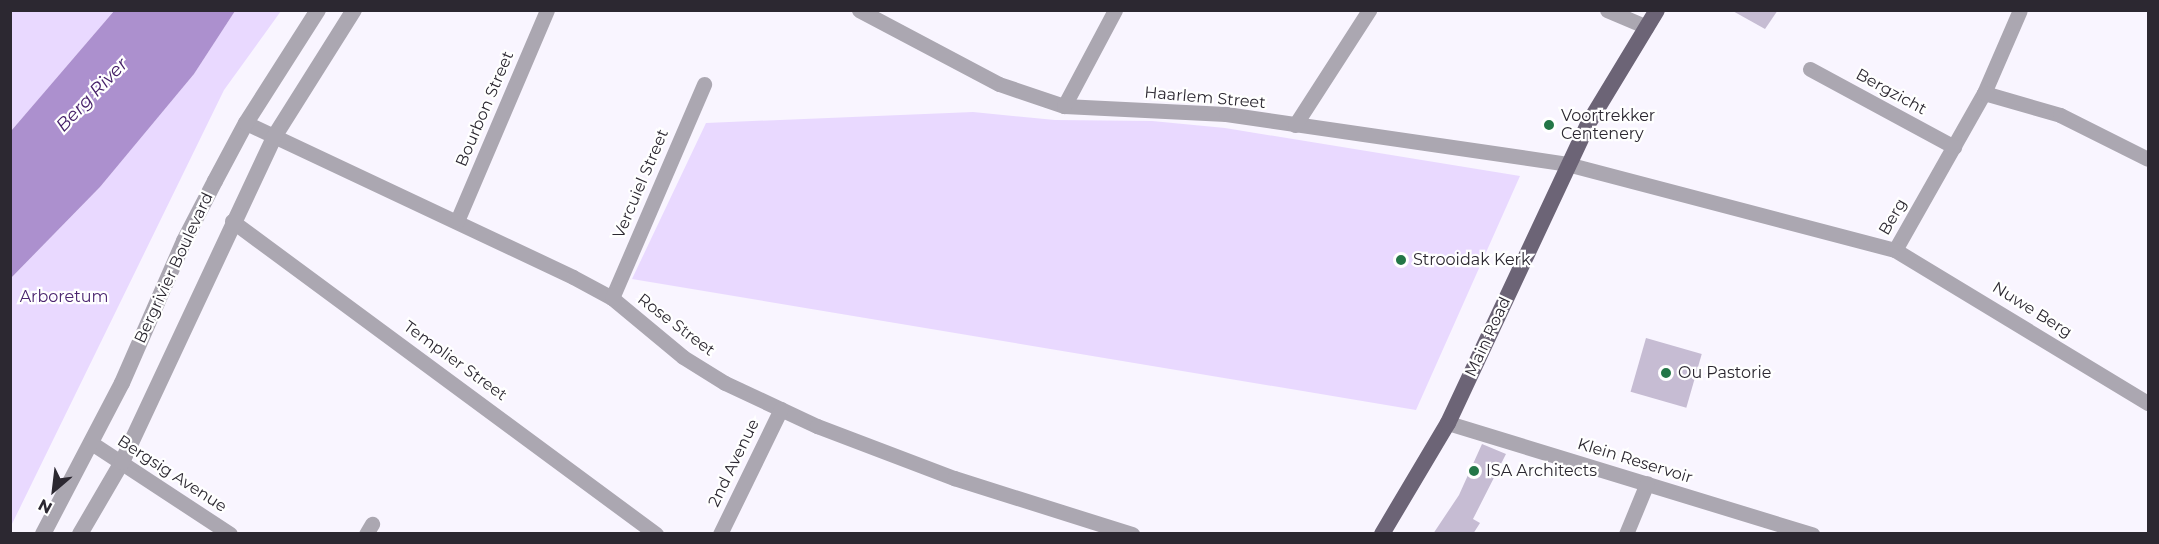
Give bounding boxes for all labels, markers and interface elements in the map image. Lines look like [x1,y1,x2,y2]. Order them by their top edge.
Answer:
street label: Bourbon Street [452,48,518,170]
water label: Berg River [52,54,132,136]
street label: Bergzicht [1852,65,1930,119]
street label: Haarlem Street [1144,83,1266,113]
place label: Voortrekker Centenery [1561,106,1655,144]
marker: Voortrekker Centenery [1542,118,1556,132]
street label: Vercuiel Street [609,127,673,241]
street label: Bergrivier Boulevard [131,190,217,346]
street label: Berg [1875,195,1911,239]
place label: Strooidak Kerk [1413,250,1530,270]
marker: Strooidak Kerk [1394,253,1408,267]
street label: Nuwe Berg [1989,278,2075,342]
park label: Arboretum [20,287,108,307]
street label: Rose Street [634,290,718,360]
street label: Main Road [1461,294,1515,380]
street label: Templier Street [400,317,510,405]
place label: Ou Pastorie [1678,363,1771,383]
marker: Ou Pastorie [1659,366,1673,380]
street label: 2nd Avenue [704,416,764,510]
street label: Bergsig Avenue [114,431,230,517]
street label: Klein Reservoir [1575,434,1695,488]
north arrow [24,460,84,520]
place label: ISA Architects [1486,461,1597,481]
marker: ISA Architects [1467,464,1481,478]
text: N [35,495,55,518]

